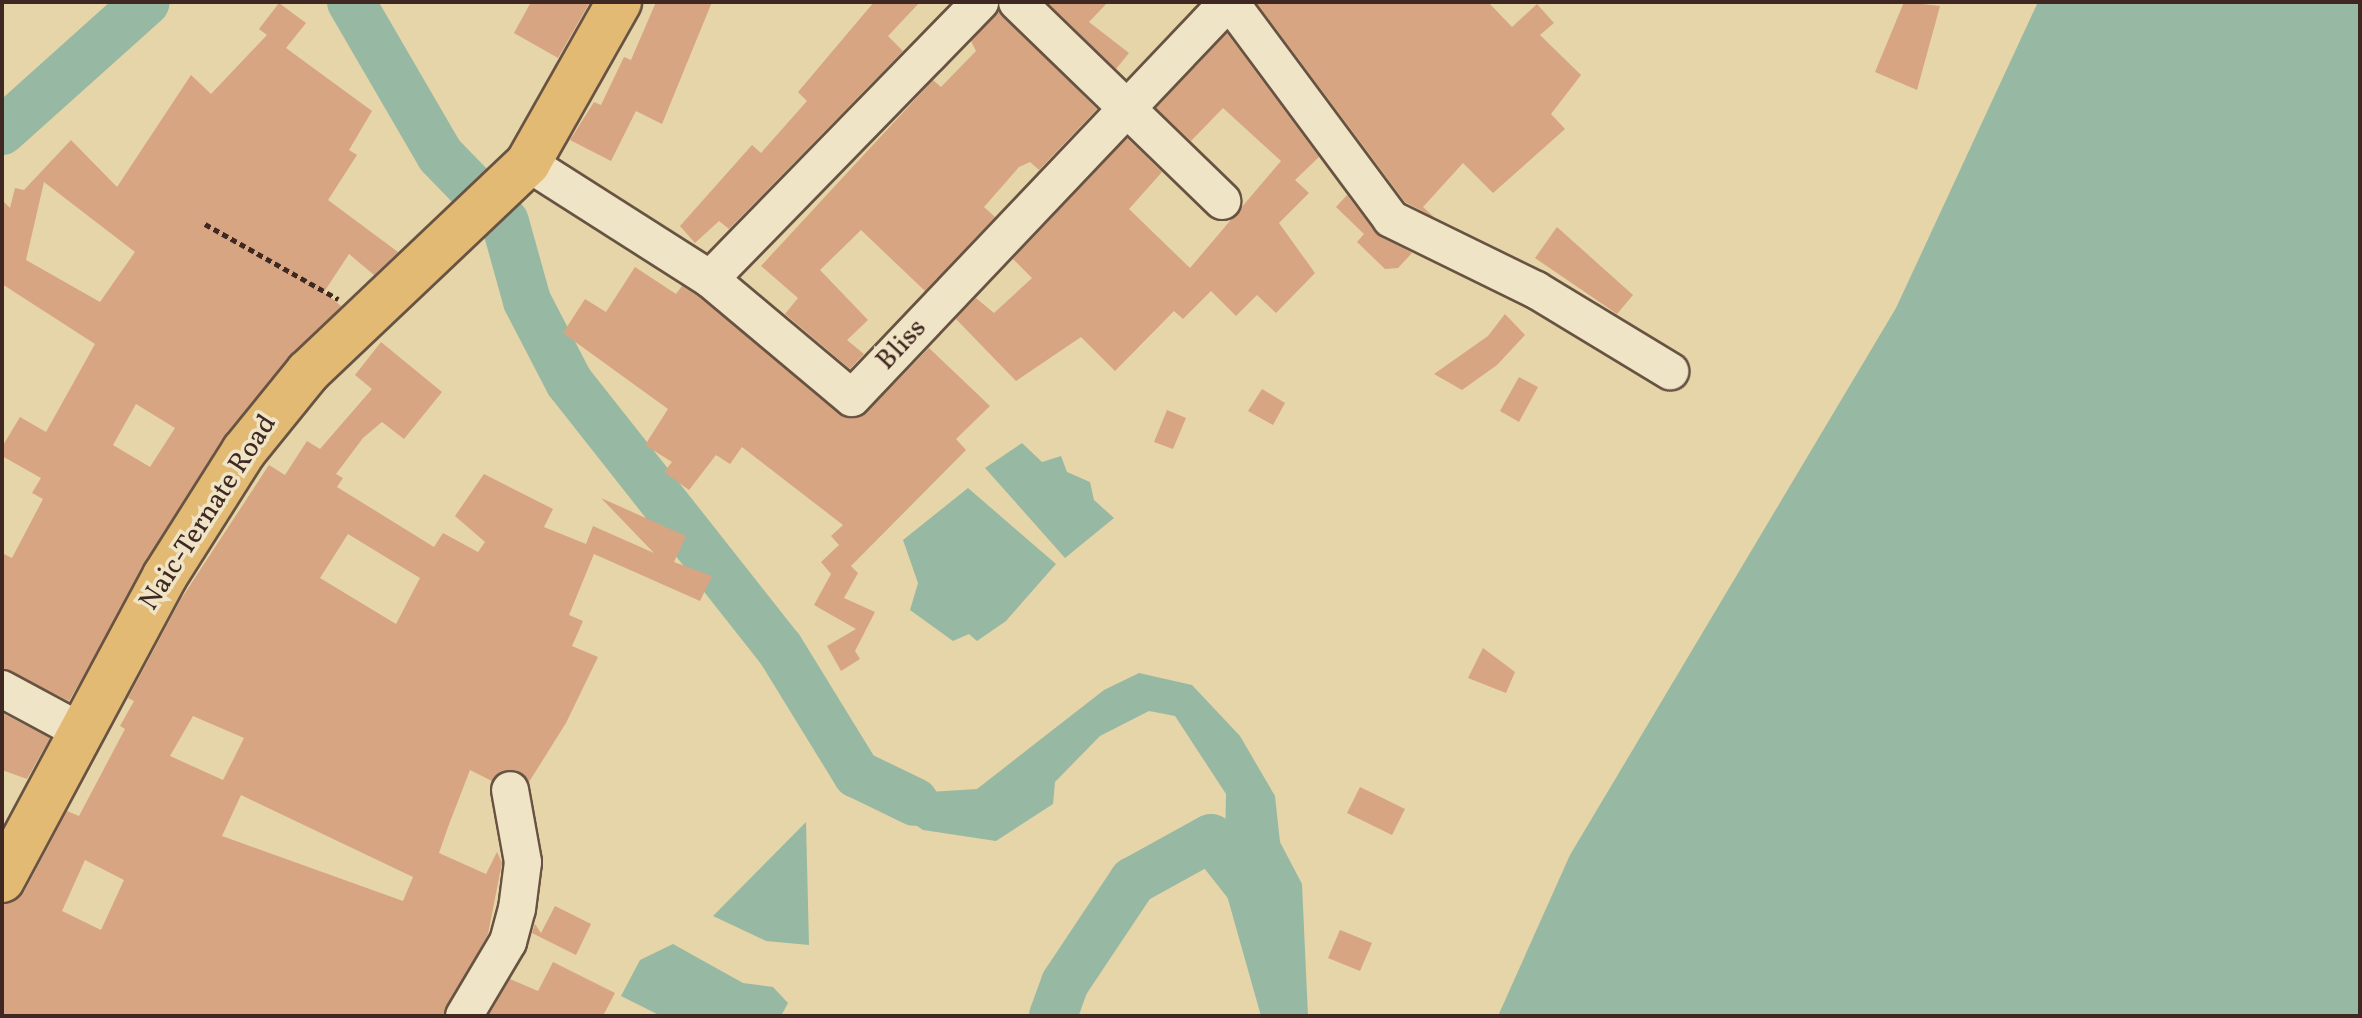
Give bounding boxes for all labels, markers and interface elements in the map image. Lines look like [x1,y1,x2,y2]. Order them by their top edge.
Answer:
street label: Bliss [870,312,934,378]
street label: Naic-Ternate Road [133,409,285,617]

